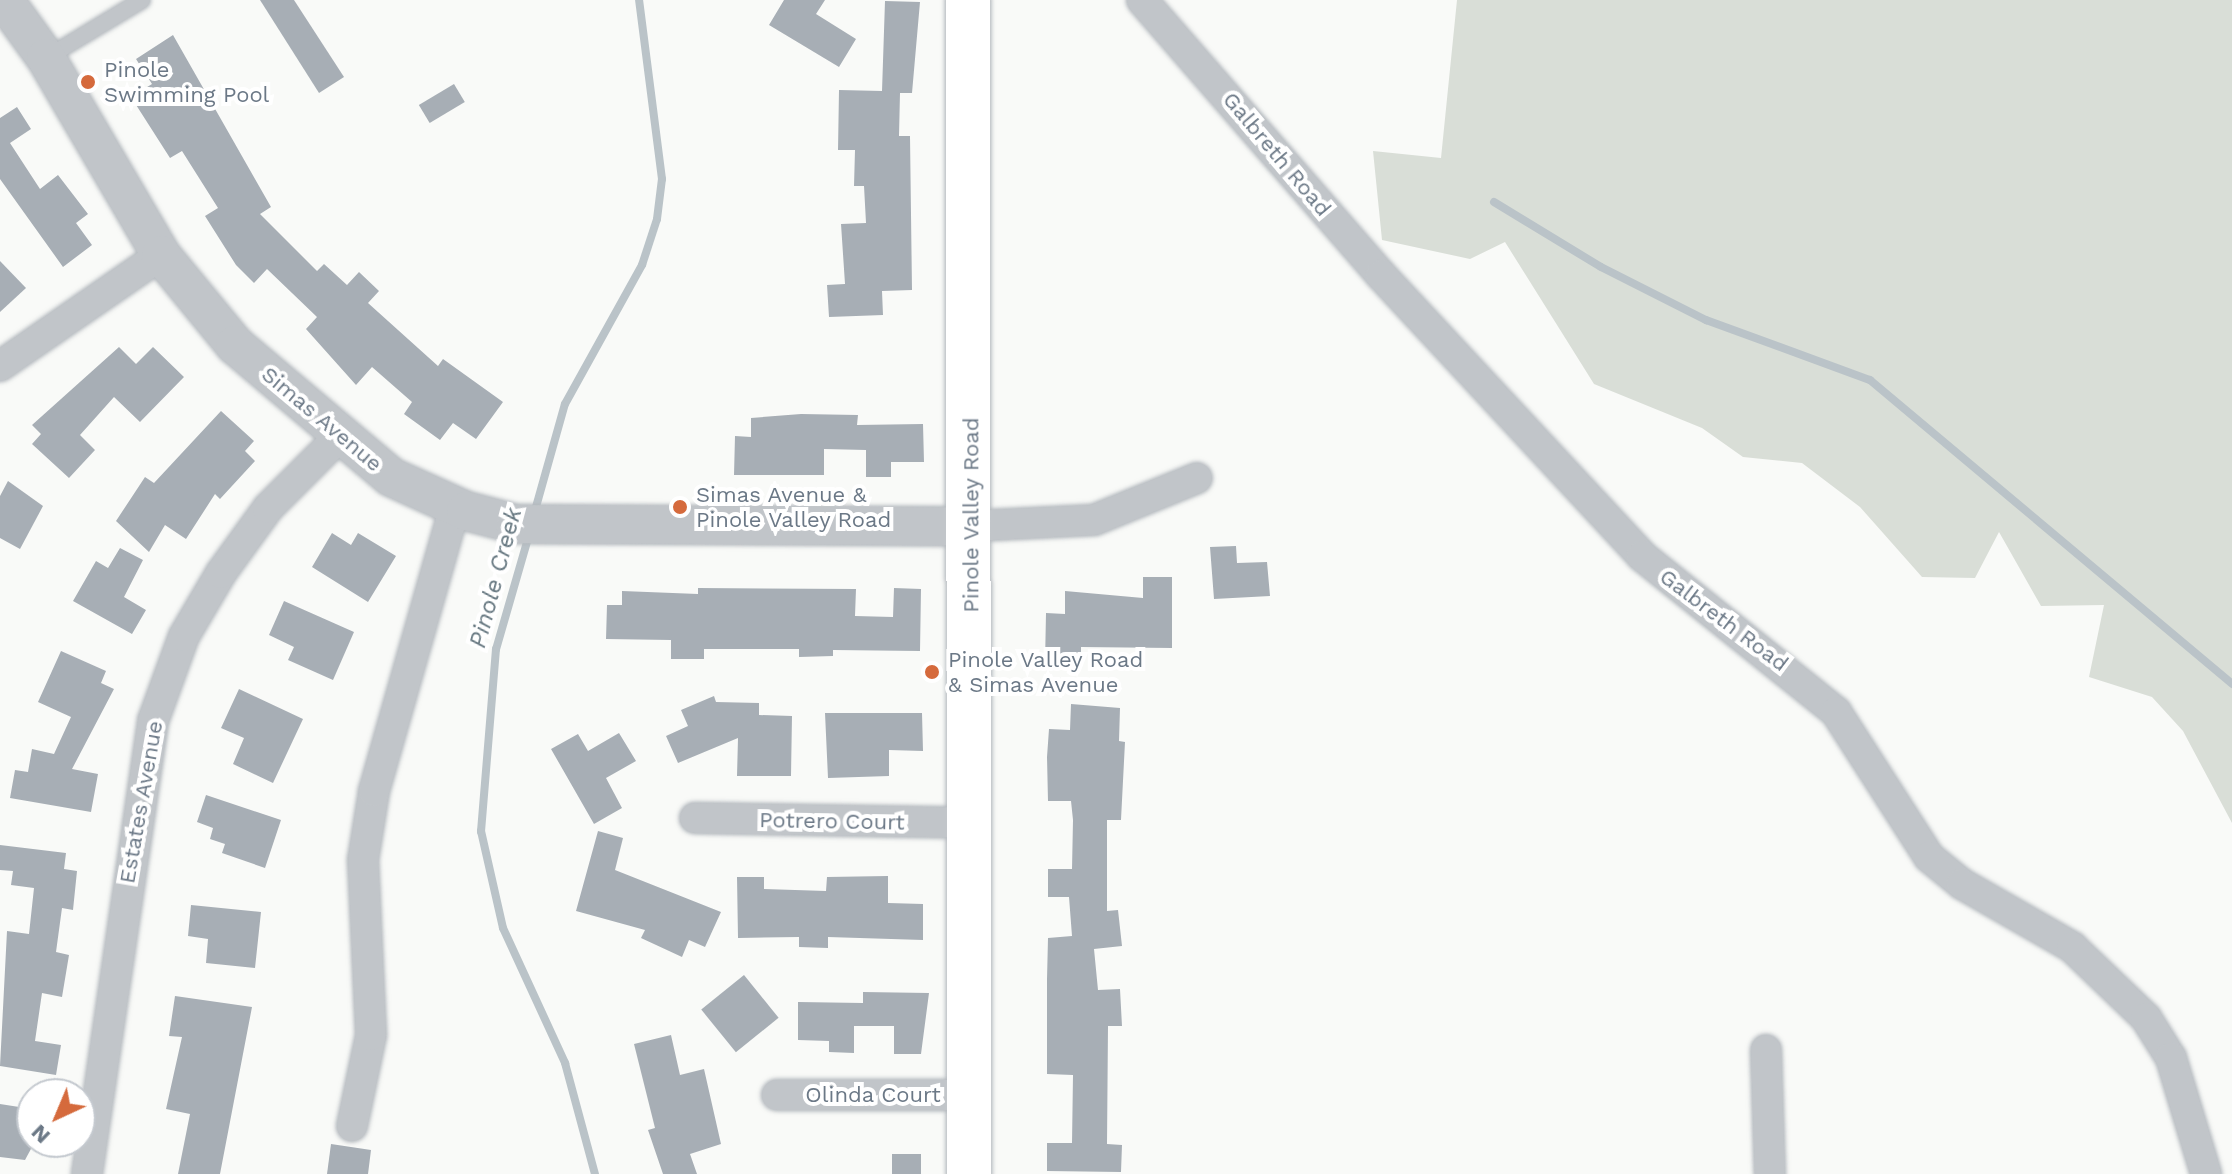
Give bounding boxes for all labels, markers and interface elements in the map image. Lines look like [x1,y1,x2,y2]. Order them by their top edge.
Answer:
place label: Pinole Swimming Pool [104,56,269,108]
marker: Pinole Swimming Pool [79,73,97,91]
street label: Galbreth Road [1217,87,1337,221]
street label: Simas Avenue [256,361,388,477]
street label: Pinole Valley Road [958,417,984,613]
place label: Simas Avenue & Pinole Valley Road [696,481,893,532]
marker: Simas Avenue & Pinole Valley Road [671,498,689,516]
water label: Pinole Creek [463,505,529,651]
street label: Galbreth Road [1655,563,1793,677]
place label: Pinole Valley Road & Simas Avenue [948,646,1145,698]
marker: Pinole Valley Road & Simas Avenue [923,663,941,681]
street label: Estates Avenue [114,718,168,886]
street label: Potrero Court [759,807,905,835]
north arrow [16,1078,96,1158]
street label: Olinda Court [805,1082,941,1108]
text: N [26,1120,55,1149]

